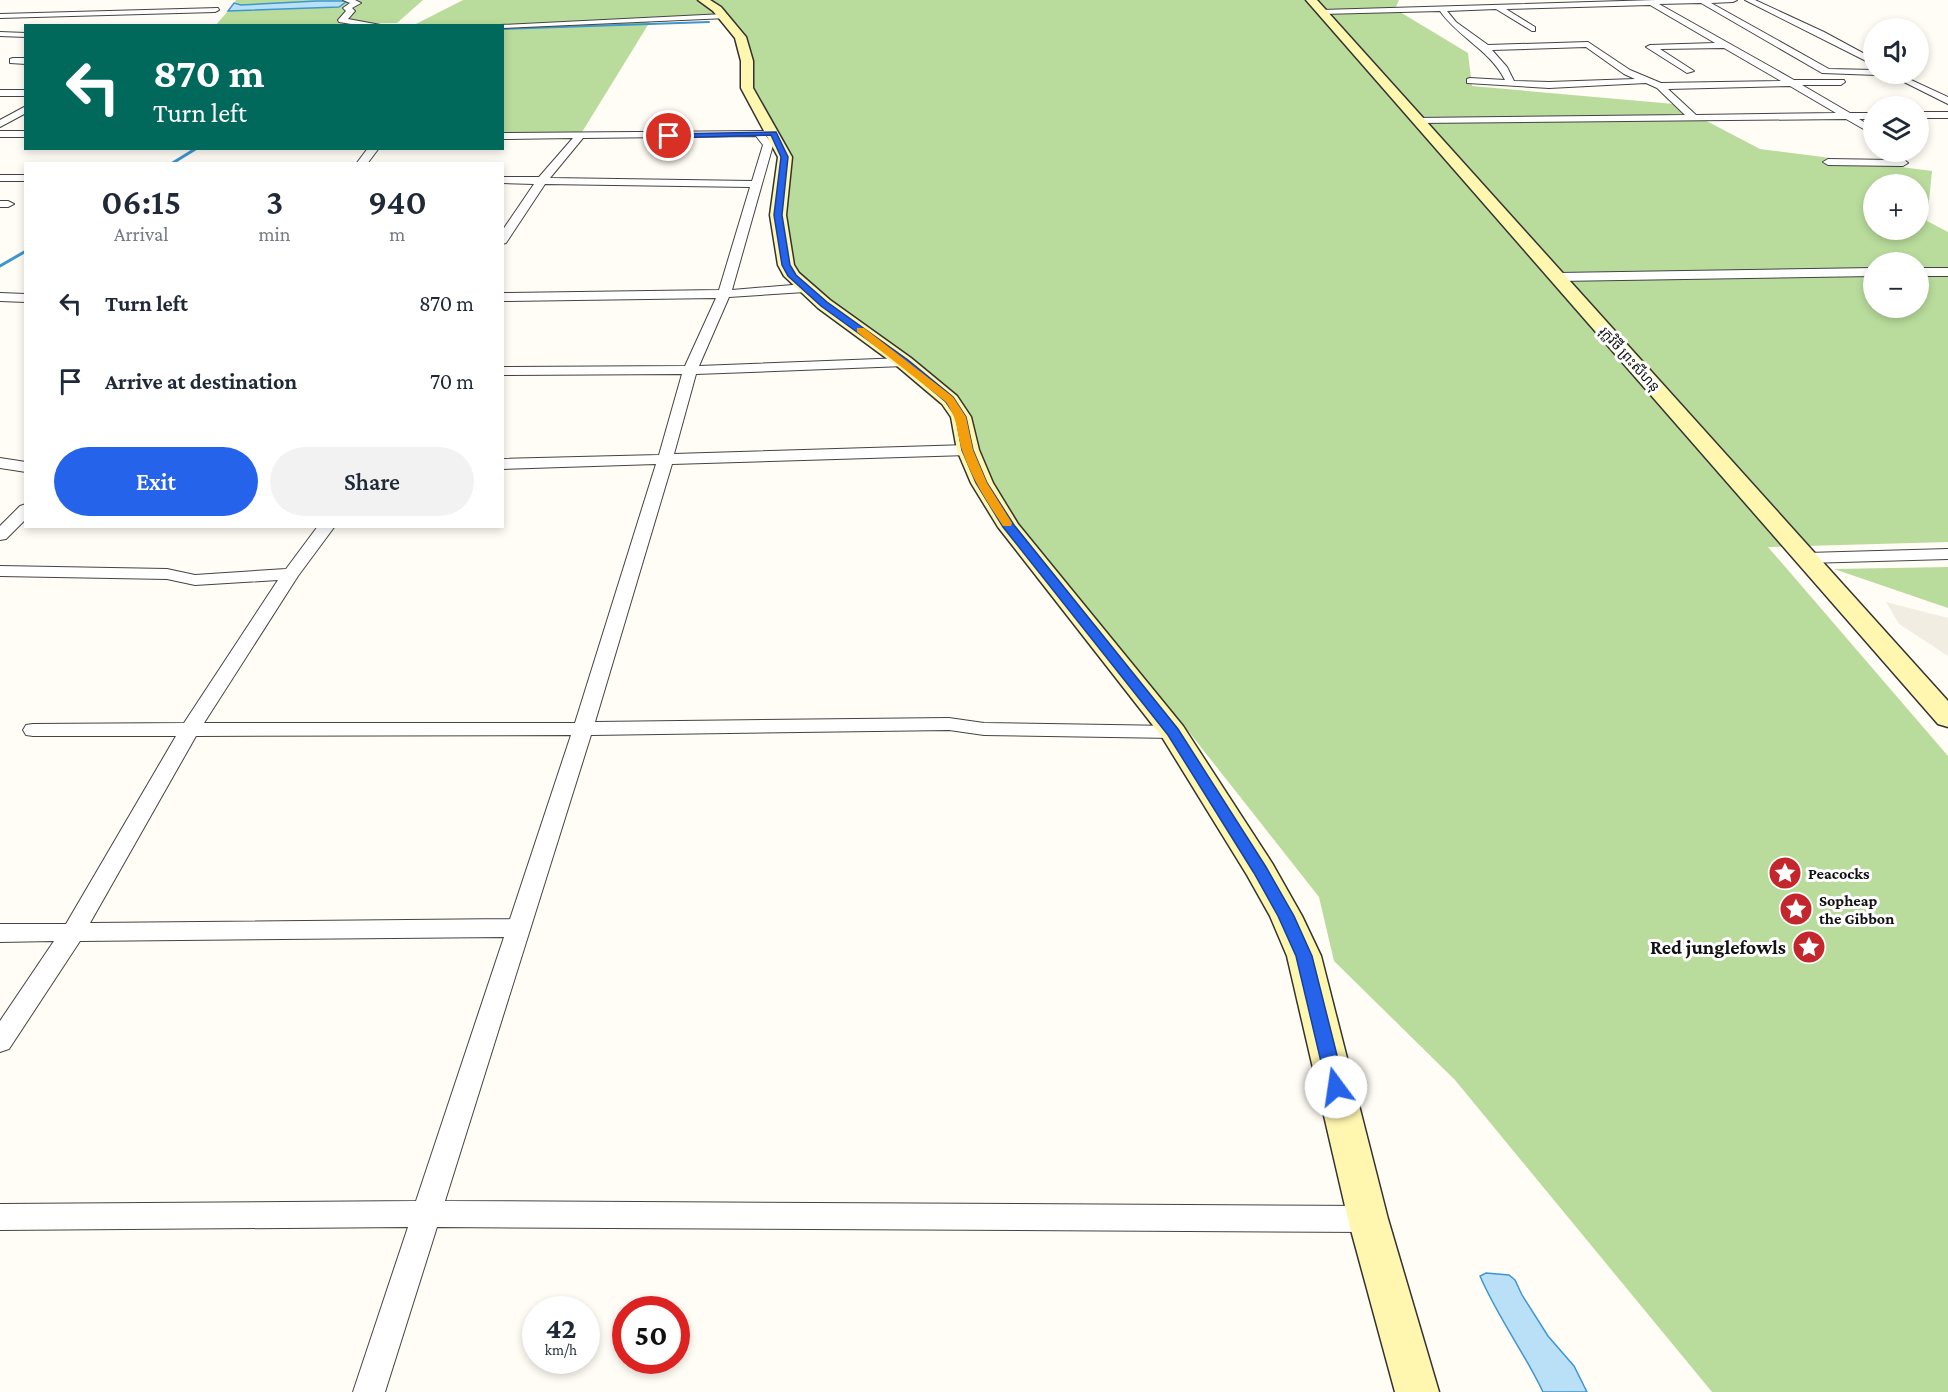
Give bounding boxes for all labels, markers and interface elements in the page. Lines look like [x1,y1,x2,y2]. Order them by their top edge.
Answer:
map controls [1863,18,1929,318]
button: sound [1863,18,1929,84]
icon: left [54,48,132,126]
text: 870 m [153,49,265,96]
button: layers [1863,96,1929,162]
text: Turn left [153,98,247,128]
pin [643,110,694,161]
icon: arrive [652,119,685,152]
button: + [1863,174,1929,240]
text: 06:15 [101,182,181,222]
text: 3 [266,182,283,222]
text: 940 [368,182,427,222]
text: Arrival [114,223,168,245]
text: min [259,223,291,245]
text: m [389,223,405,245]
button: − [1863,252,1929,318]
icon: left [54,287,87,320]
text: Turn left [105,291,188,316]
text: 870 m [419,291,474,316]
street label: រុក្ខវិថី ព្រះសីហនុ [1596,323,1664,396]
icon: arrive [54,365,87,398]
text: Arrive at destination [105,369,297,394]
text: 70 m [430,369,474,394]
button: Exit [54,447,258,516]
button: Share [270,447,474,516]
place icon: Peacocks [1767,855,1803,891]
place label: Peacocks [1808,865,1870,882]
place icon: Sopheap the Gibbon [1778,891,1814,927]
place label: Sopheap the Gibbon [1819,892,1894,927]
place icon: Red junglefowls [1791,929,1827,965]
place label: Red junglefowls [1650,936,1786,959]
position arrow [1304,1055,1368,1119]
speed limit sign: 50 [612,1296,690,1374]
text: 42 [545,1311,577,1344]
text: km/h [545,1342,577,1358]

